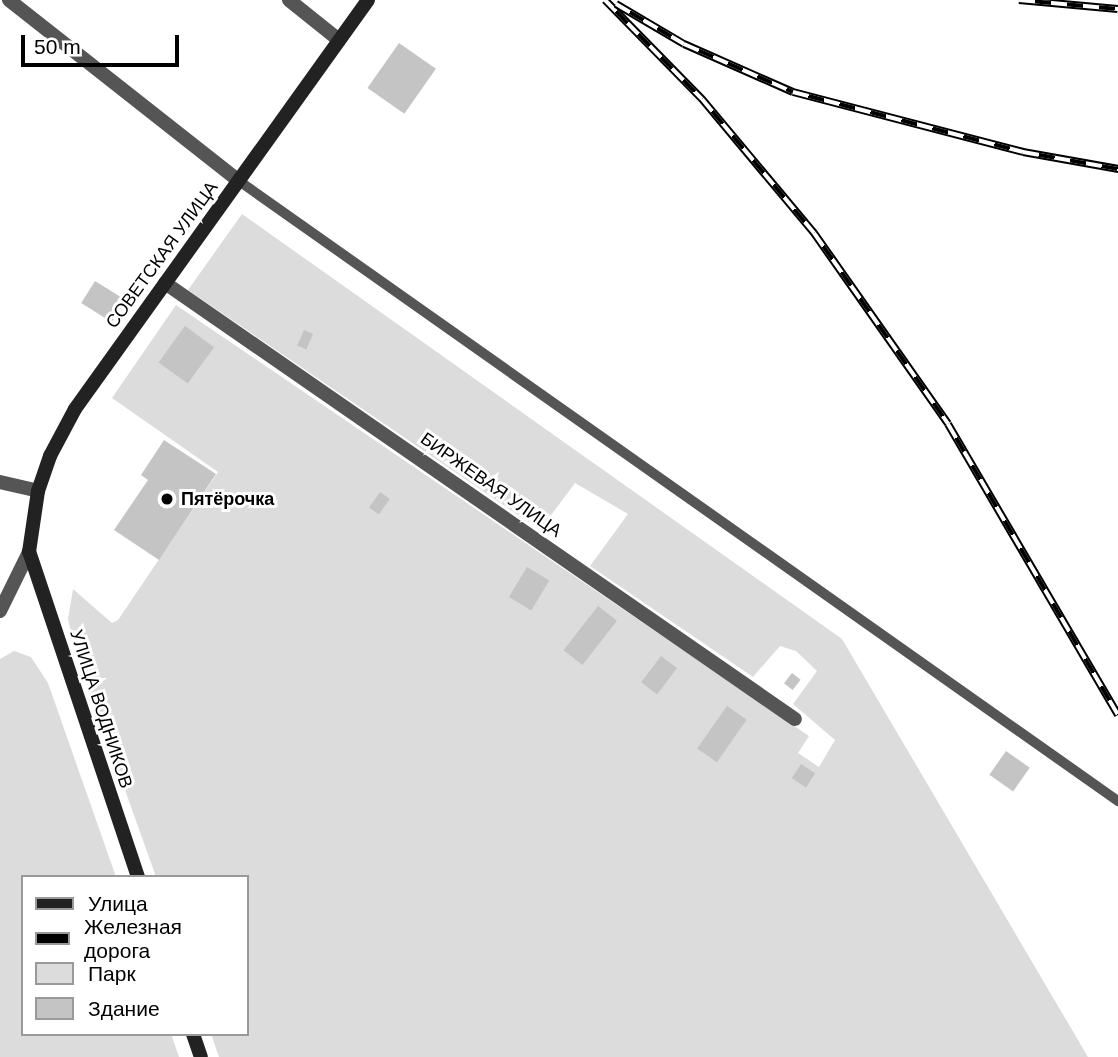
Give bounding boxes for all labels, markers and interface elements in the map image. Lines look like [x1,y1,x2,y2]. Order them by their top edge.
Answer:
scale bar [24,21,182,65]
text: 50 m [34,35,81,58]
street label: СОВЕТСКАЯ УЛИЦА [102,177,222,333]
street label: БИРЖЕВАЯ УЛИЦА [416,428,566,542]
place label: Пятёрочка [181,488,274,510]
marker: Пятёрочка [159,491,175,507]
street label: УЛИЦА ВОДНИКОВ [65,627,137,791]
legend [21,875,248,1036]
text: Улица [88,892,148,915]
text: Железная дорога [84,915,182,962]
text: Парк [88,962,136,985]
text: Здание [88,997,160,1020]

